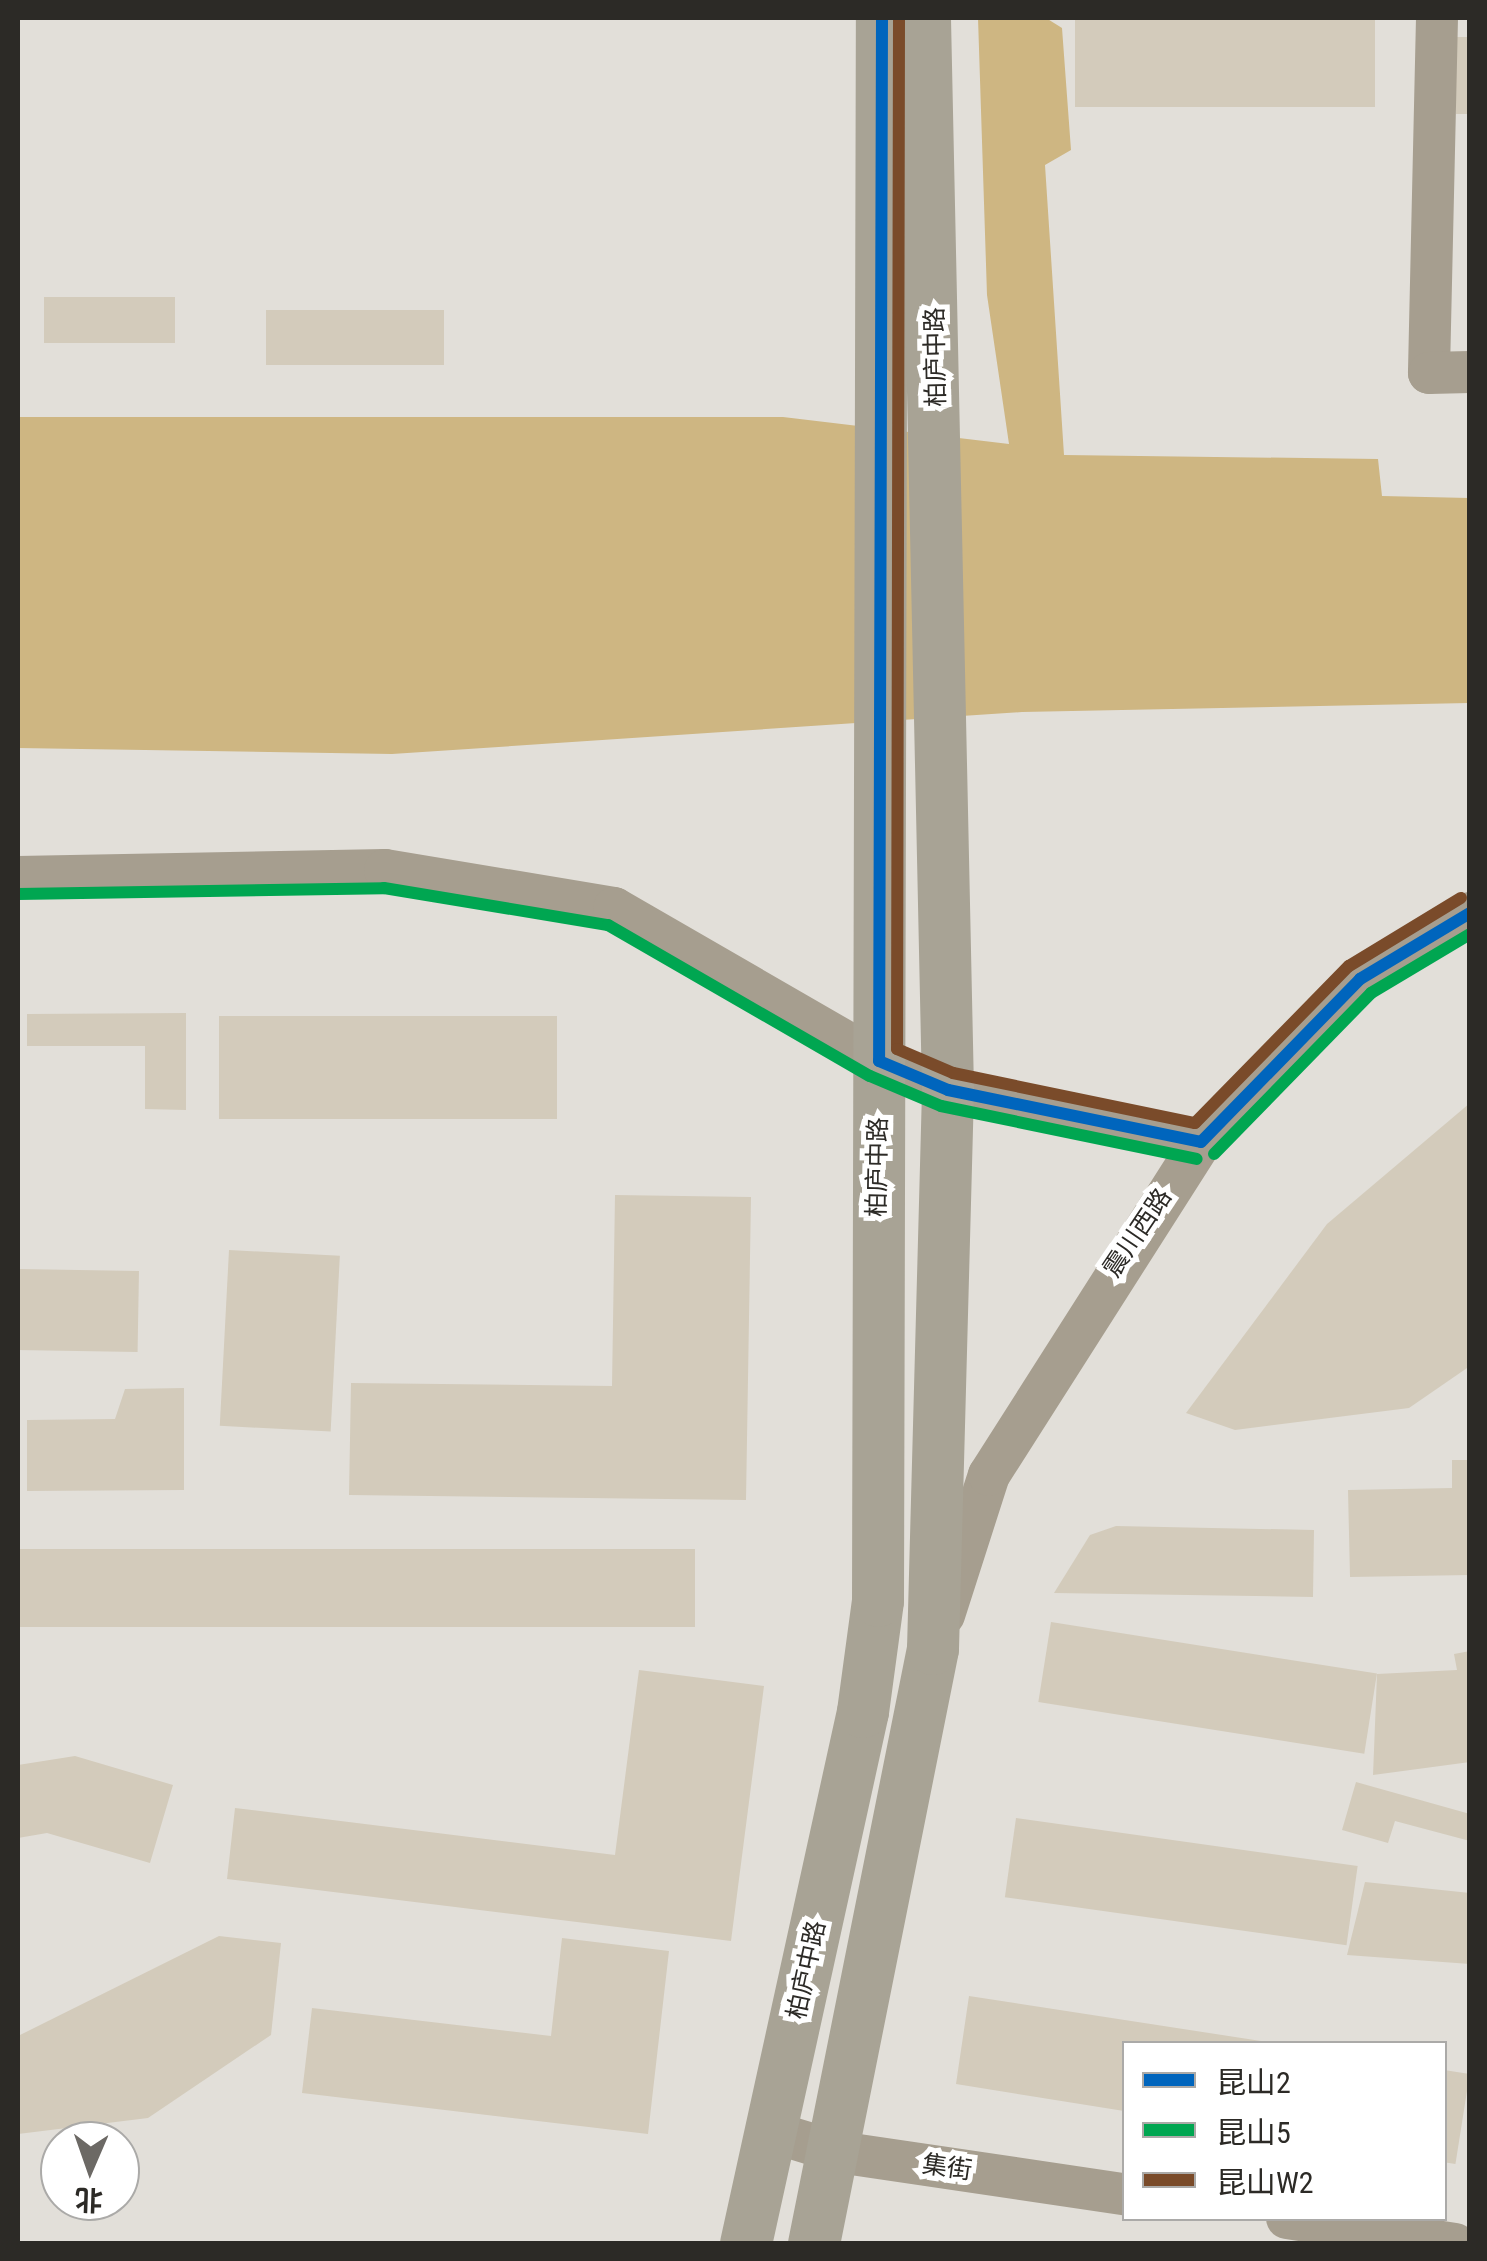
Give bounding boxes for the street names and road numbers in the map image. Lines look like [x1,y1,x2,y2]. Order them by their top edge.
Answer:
street label: 柏庐中路 [920,307,952,407]
street label: 柏庐中路 [862,1117,894,1217]
street label: 震川西路 [1098,1183,1178,1283]
street label: 柏庐中路 [782,1918,832,2022]
street label: 集街 [920,2150,974,2186]

